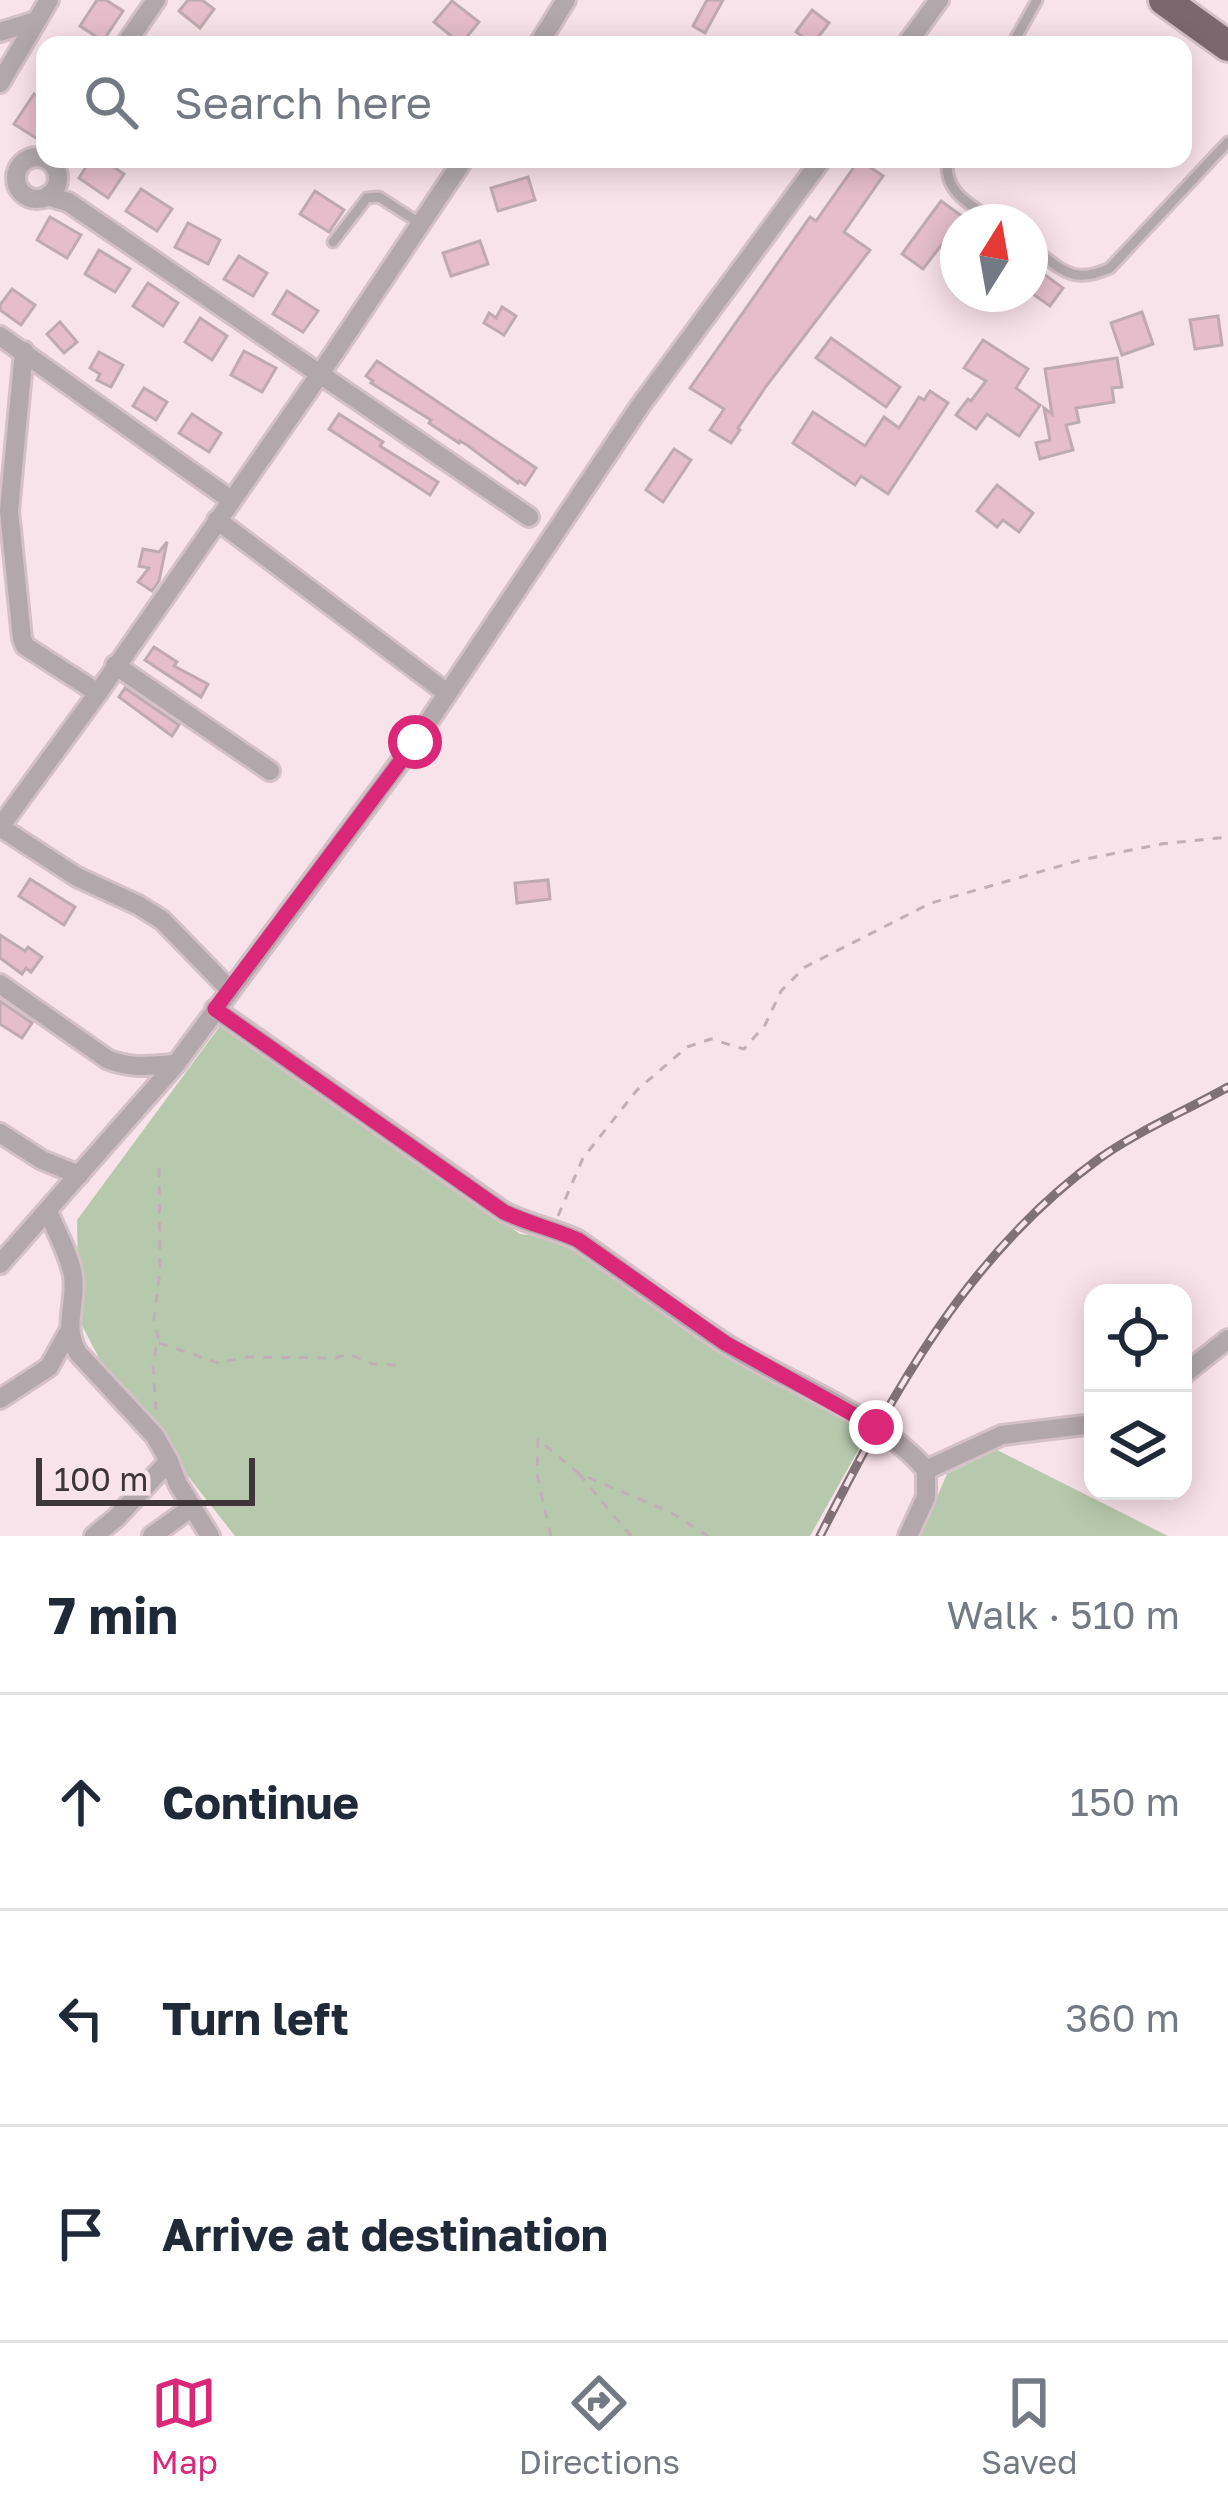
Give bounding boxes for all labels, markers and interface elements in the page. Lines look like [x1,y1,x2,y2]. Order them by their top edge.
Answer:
search box [36,36,1192,168]
icon: search [78,69,144,135]
text: Search here [174,75,432,129]
north arrow [940,204,1048,312]
route start [388,715,442,769]
map controls [1084,1284,1192,1500]
button: locate [1084,1284,1192,1392]
button: layers [1084,1392,1192,1500]
route end [849,1400,903,1454]
scale bar [36,1452,255,1505]
text: 100 m [54,1459,148,1498]
text: 7 min [48,1584,178,1645]
text: Walk · 510 m [946,1591,1180,1638]
icon: ahead [48,1769,114,1835]
text: Continue [162,1775,359,1829]
text: 150 m [1070,1778,1180,1825]
icon: left [48,1985,114,2051]
text: Turn left [162,1991,349,2045]
text: 360 m [1065,1994,1180,2041]
icon: arrive [48,2201,114,2267]
text: Arrive at destination [162,2207,608,2261]
tab: Map [151,2370,218,2481]
tab: Directions [519,2370,680,2481]
tab: Saved [981,2370,1077,2481]

